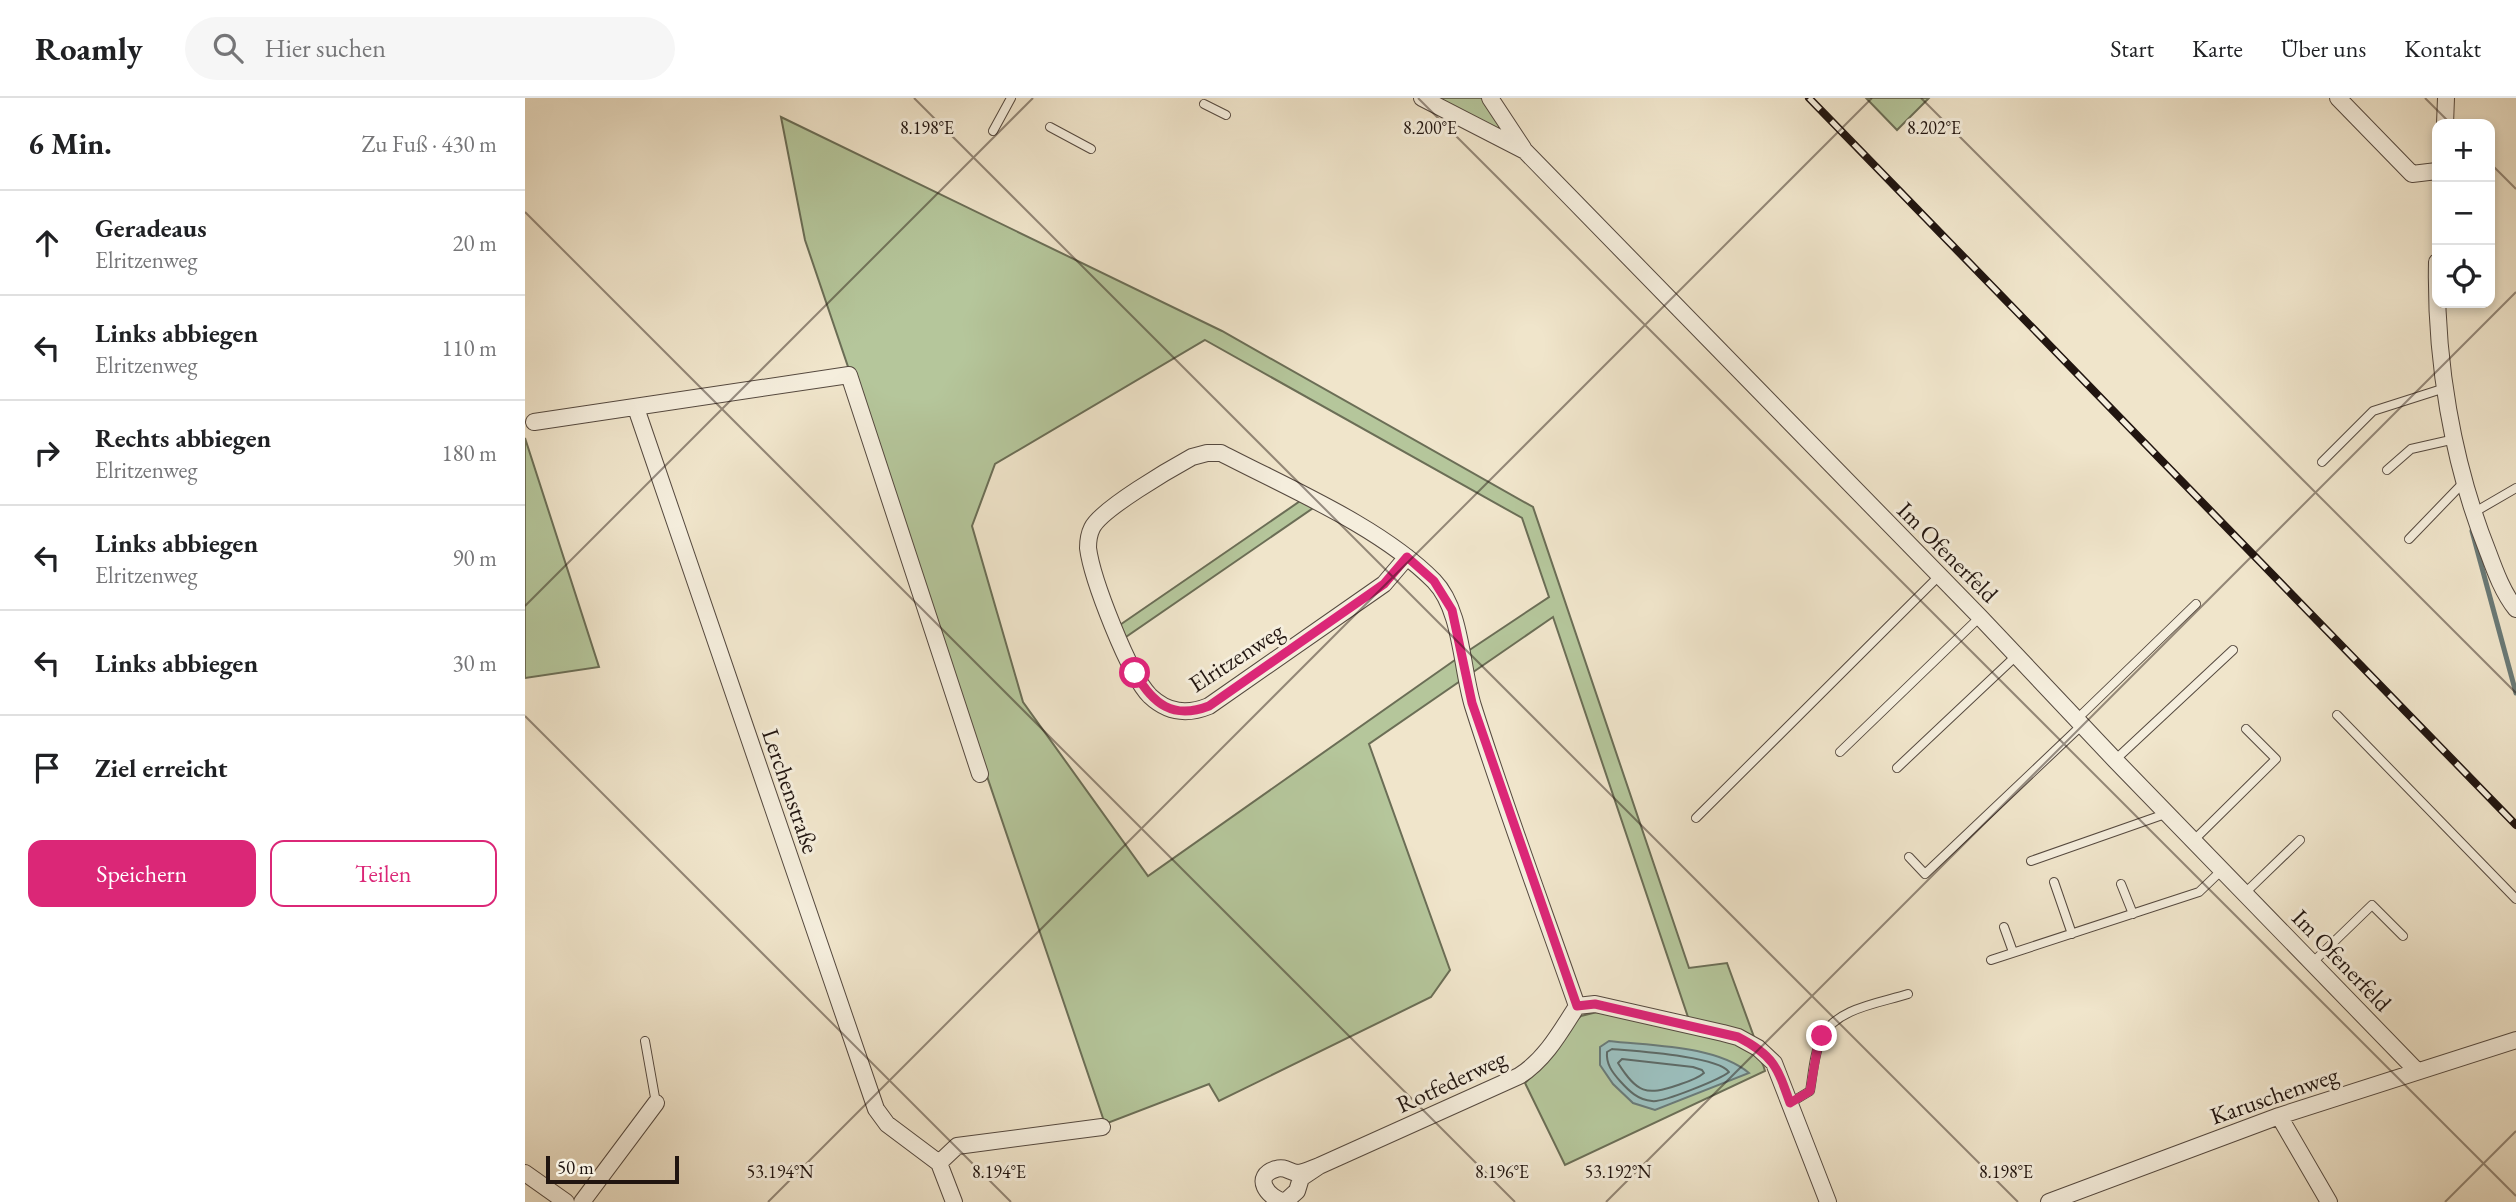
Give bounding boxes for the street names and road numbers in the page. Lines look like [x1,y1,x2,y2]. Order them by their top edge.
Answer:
street label: Im Ofenerfeld [1891,495,2006,610]
street label: Elritzenweg [1183,615,1290,699]
street label: Lerchenstraße [755,725,827,857]
street label: Im Ofenerfeld [2285,902,2399,1018]
street label: Rotfederweg [1391,1042,1511,1120]
street label: Karuschenweg [2206,1058,2343,1131]

